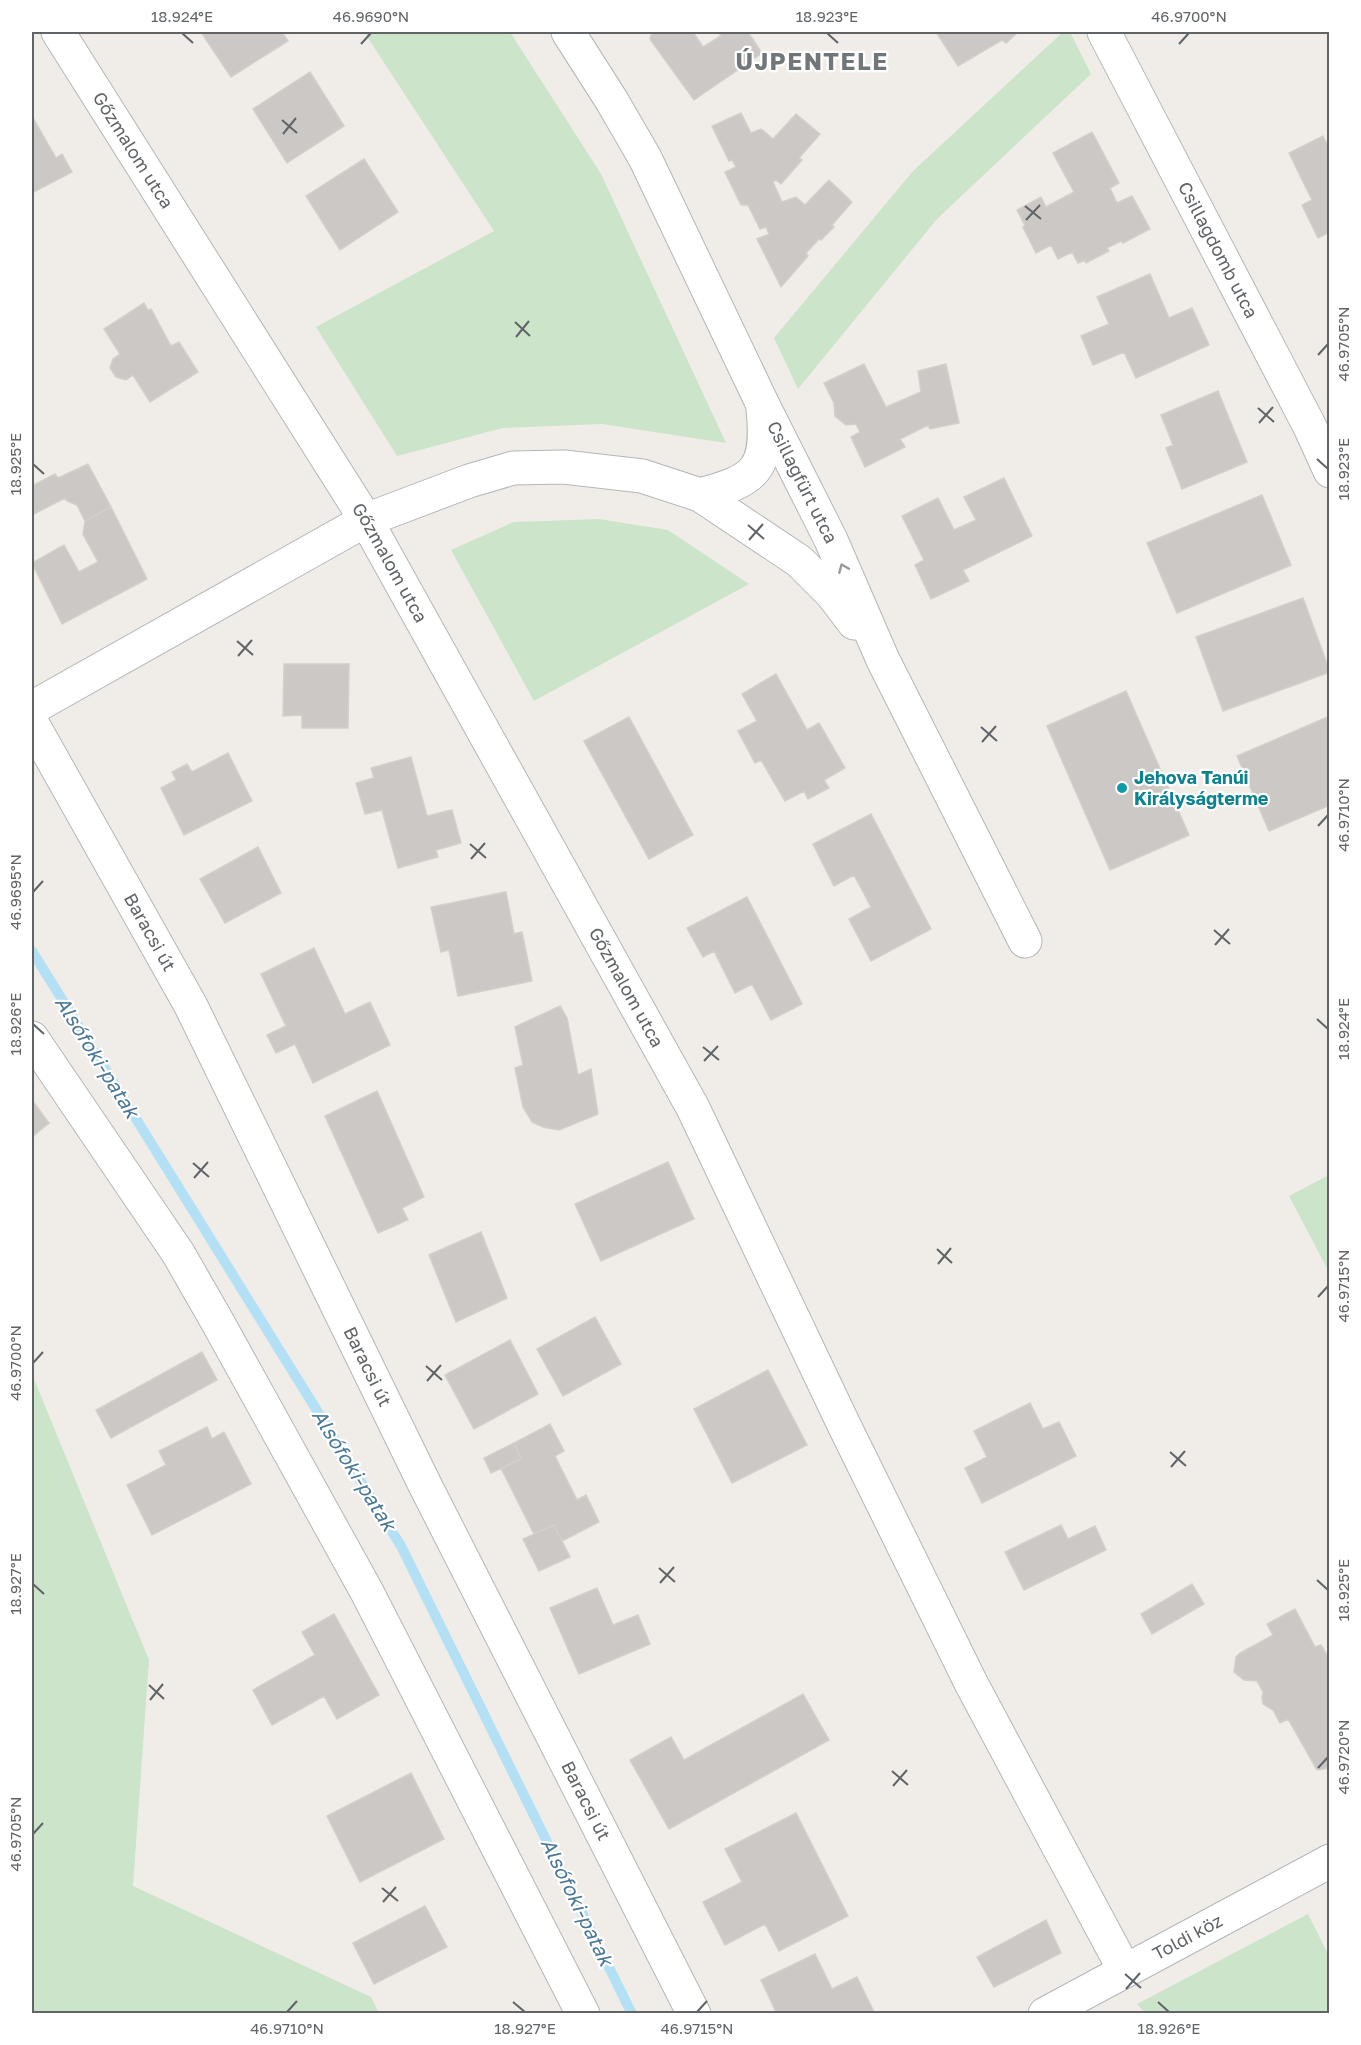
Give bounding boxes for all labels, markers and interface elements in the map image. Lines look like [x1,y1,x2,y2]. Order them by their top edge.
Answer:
text: 18.924°E [151,7,213,25]
text: 46.9690°N [333,7,409,25]
text: 18.923°E [796,7,858,25]
text: 46.9700°N [1151,7,1227,25]
district label: ÚJPENTELE [735,46,889,75]
street label: Gőzmalom utca [89,87,179,212]
street label: Csillagdomb utca [1174,178,1263,322]
text: 46.9705°N [1334,306,1352,382]
street label: Csillagfürt utca [763,417,843,547]
text: 18.925°E [6,433,24,495]
text: 18.923°E [1334,438,1352,500]
street label: Gőzmalom utca [348,498,433,626]
one-way arrow [838,563,850,574]
place label: Jehova Tanúi Királyságterme [1134,766,1269,809]
text: 46.9710°N [1334,778,1352,852]
marker: Jehova Tanúi Királyságterme [1115,781,1129,795]
text: 46.9695°N [6,854,24,930]
street label: Baracsi út [120,889,181,975]
street label: Gőzmalom utca [585,923,669,1051]
water label: Alsófoki-patak [51,991,146,1124]
text: 18.926°E [6,993,24,1055]
text: 18.924°E [1334,998,1352,1060]
text: 46.9715°N [1334,1250,1352,1322]
street label: Baracsi út [339,1323,397,1410]
text: 46.9700°N [6,1325,24,1401]
water label: Alsófoki-patak [308,1404,403,1537]
text: 18.927°E [6,1553,24,1615]
text: 18.925°E [1334,1559,1352,1621]
text: 46.9720°N [1334,1719,1352,1795]
street label: Baracsi út [557,1757,616,1844]
text: 46.9705°N [6,1796,24,1872]
water label: Alsófoki-patak [537,1834,620,1972]
street label: Toldi köz [1149,1909,1226,1964]
text: 46.9710°N [250,2019,324,2037]
text: 18.927°E [494,2019,556,2037]
text: 46.9715°N [661,2019,733,2037]
text: 18.926°E [1138,2019,1200,2037]

